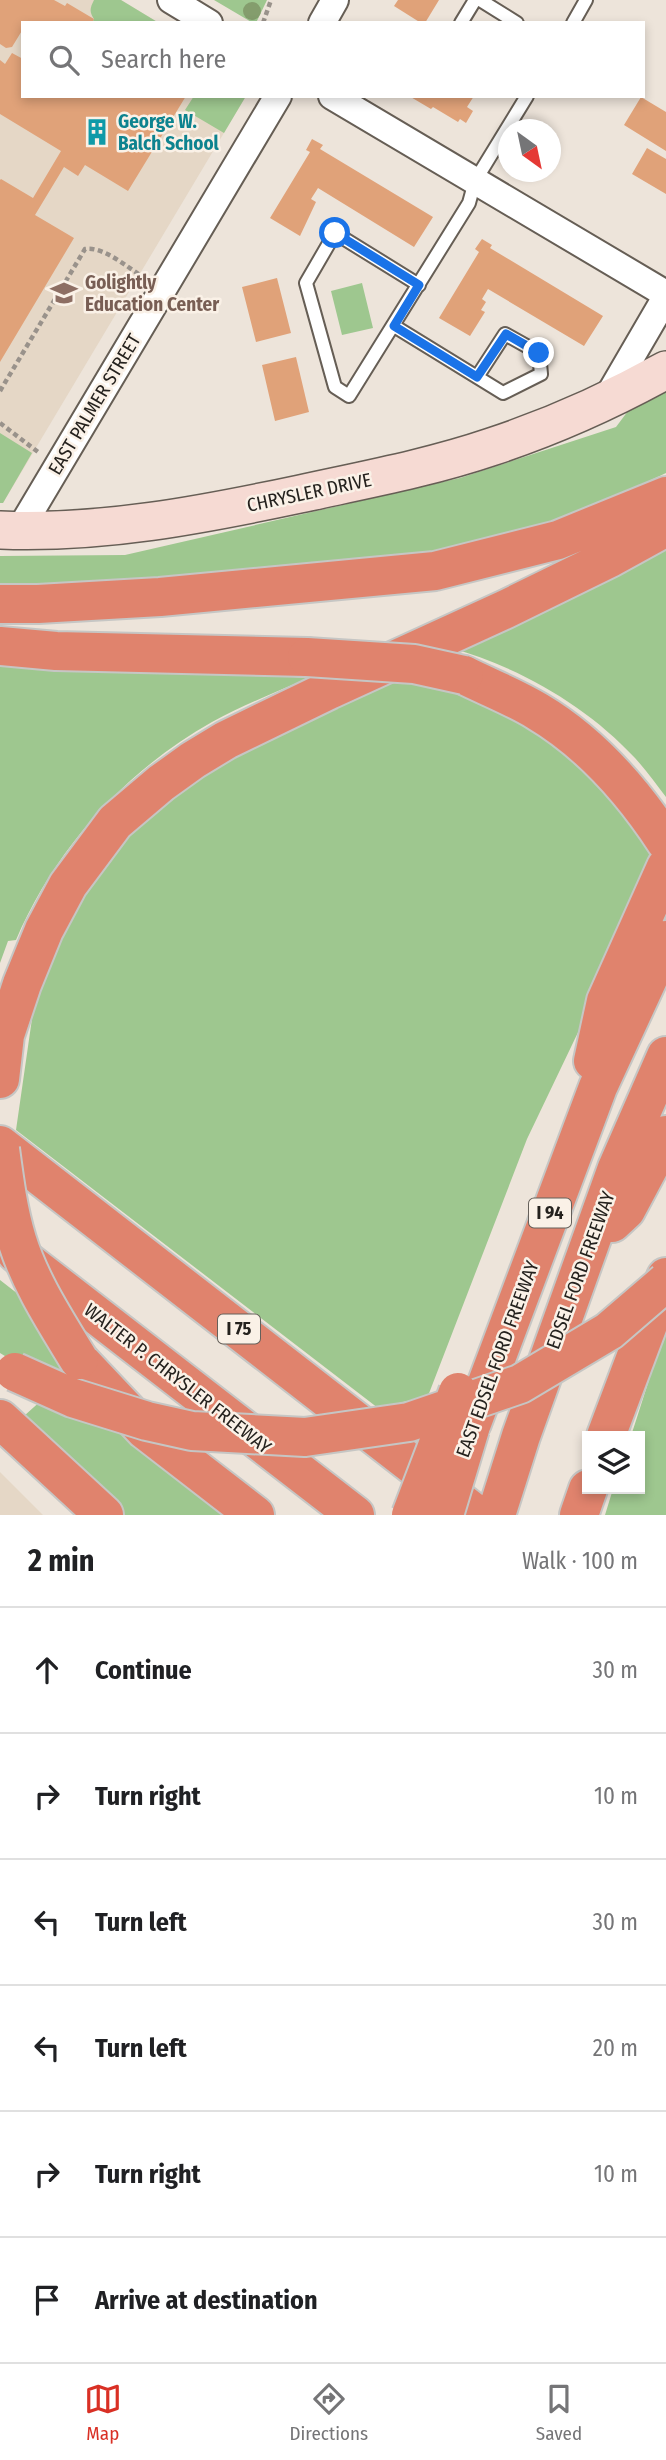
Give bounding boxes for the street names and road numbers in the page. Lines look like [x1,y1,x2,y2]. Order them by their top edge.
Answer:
street label: EAST PALMER STREET [43,330,146,479]
street label: CHRYSLER DRIVE [245,468,374,517]
street label: EDSEL FORD FREEWAY [541,1188,620,1352]
road number: I 94 [529,1198,571,1228]
street label: EAST EDSEL FORD FREEWAY [451,1257,544,1461]
street label: WALTER P. CHRYSLER FREEWAY [80,1298,276,1459]
road number: I 75 [218,1314,260,1344]

